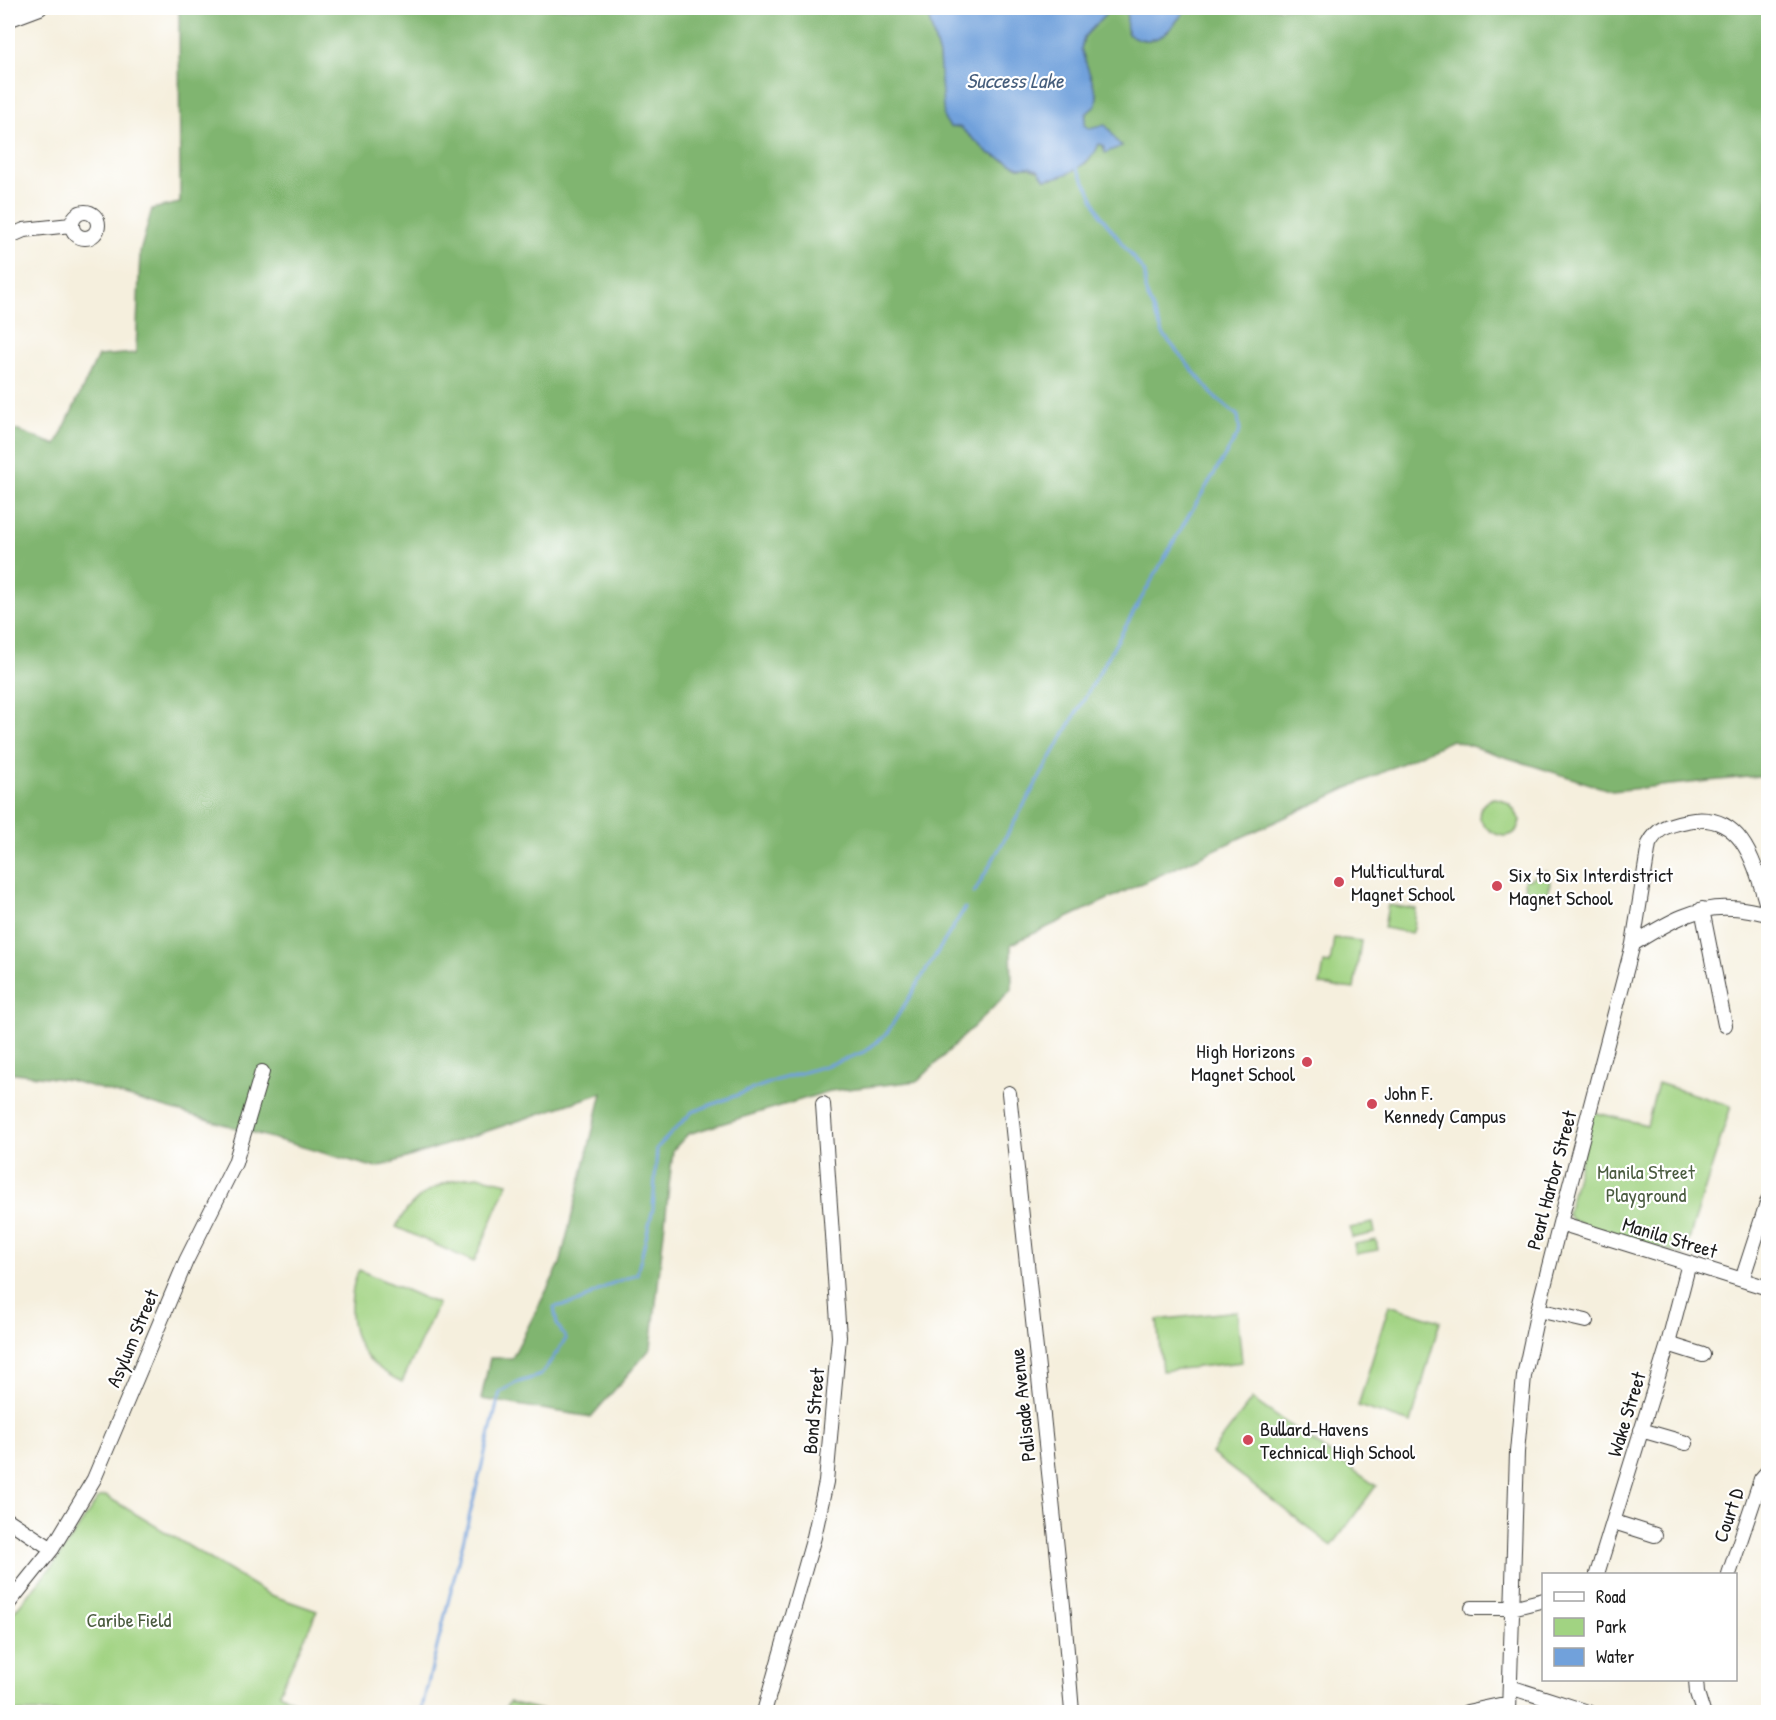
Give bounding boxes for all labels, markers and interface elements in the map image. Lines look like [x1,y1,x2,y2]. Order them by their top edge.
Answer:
water label: Success Lake [967,66,1065,95]
place label: Multicultural Magnet School [1351,857,1456,907]
place label: Six to Six Interdistrict Magnet School [1509,861,1674,911]
marker: Multicultural Magnet School [1332,875,1346,889]
marker: Six to Six Interdistrict Magnet School [1490,879,1504,893]
place label: High Horizons Magnet School [1191,1037,1296,1087]
marker: High Horizons Magnet School [1300,1055,1314,1069]
place label: John F. Kennedy Campus [1384,1079,1506,1129]
marker: John F. Kennedy Campus [1365,1097,1379,1111]
street label: Pearl Harbor Street [1519,1106,1583,1253]
park label: Manila Street Playground [1597,1158,1696,1208]
street label: Manila Street [1619,1210,1722,1265]
street label: Asylum Street [99,1284,165,1391]
street label: Palisade Avenue [1003,1347,1041,1463]
street label: Bond Street [796,1366,830,1455]
street label: Wake Street [1600,1367,1652,1460]
place label: Bullard–Havens Technical High School [1260,1415,1416,1465]
marker: Bullard–Havens Technical High School [1241,1433,1255,1447]
street label: Court D [1706,1484,1750,1546]
legend [1542,1573,1737,1681]
text: Road [1596,1584,1626,1609]
park label: Caribe Field [87,1606,172,1633]
text: Park [1596,1614,1627,1639]
text: Water [1596,1644,1634,1669]

